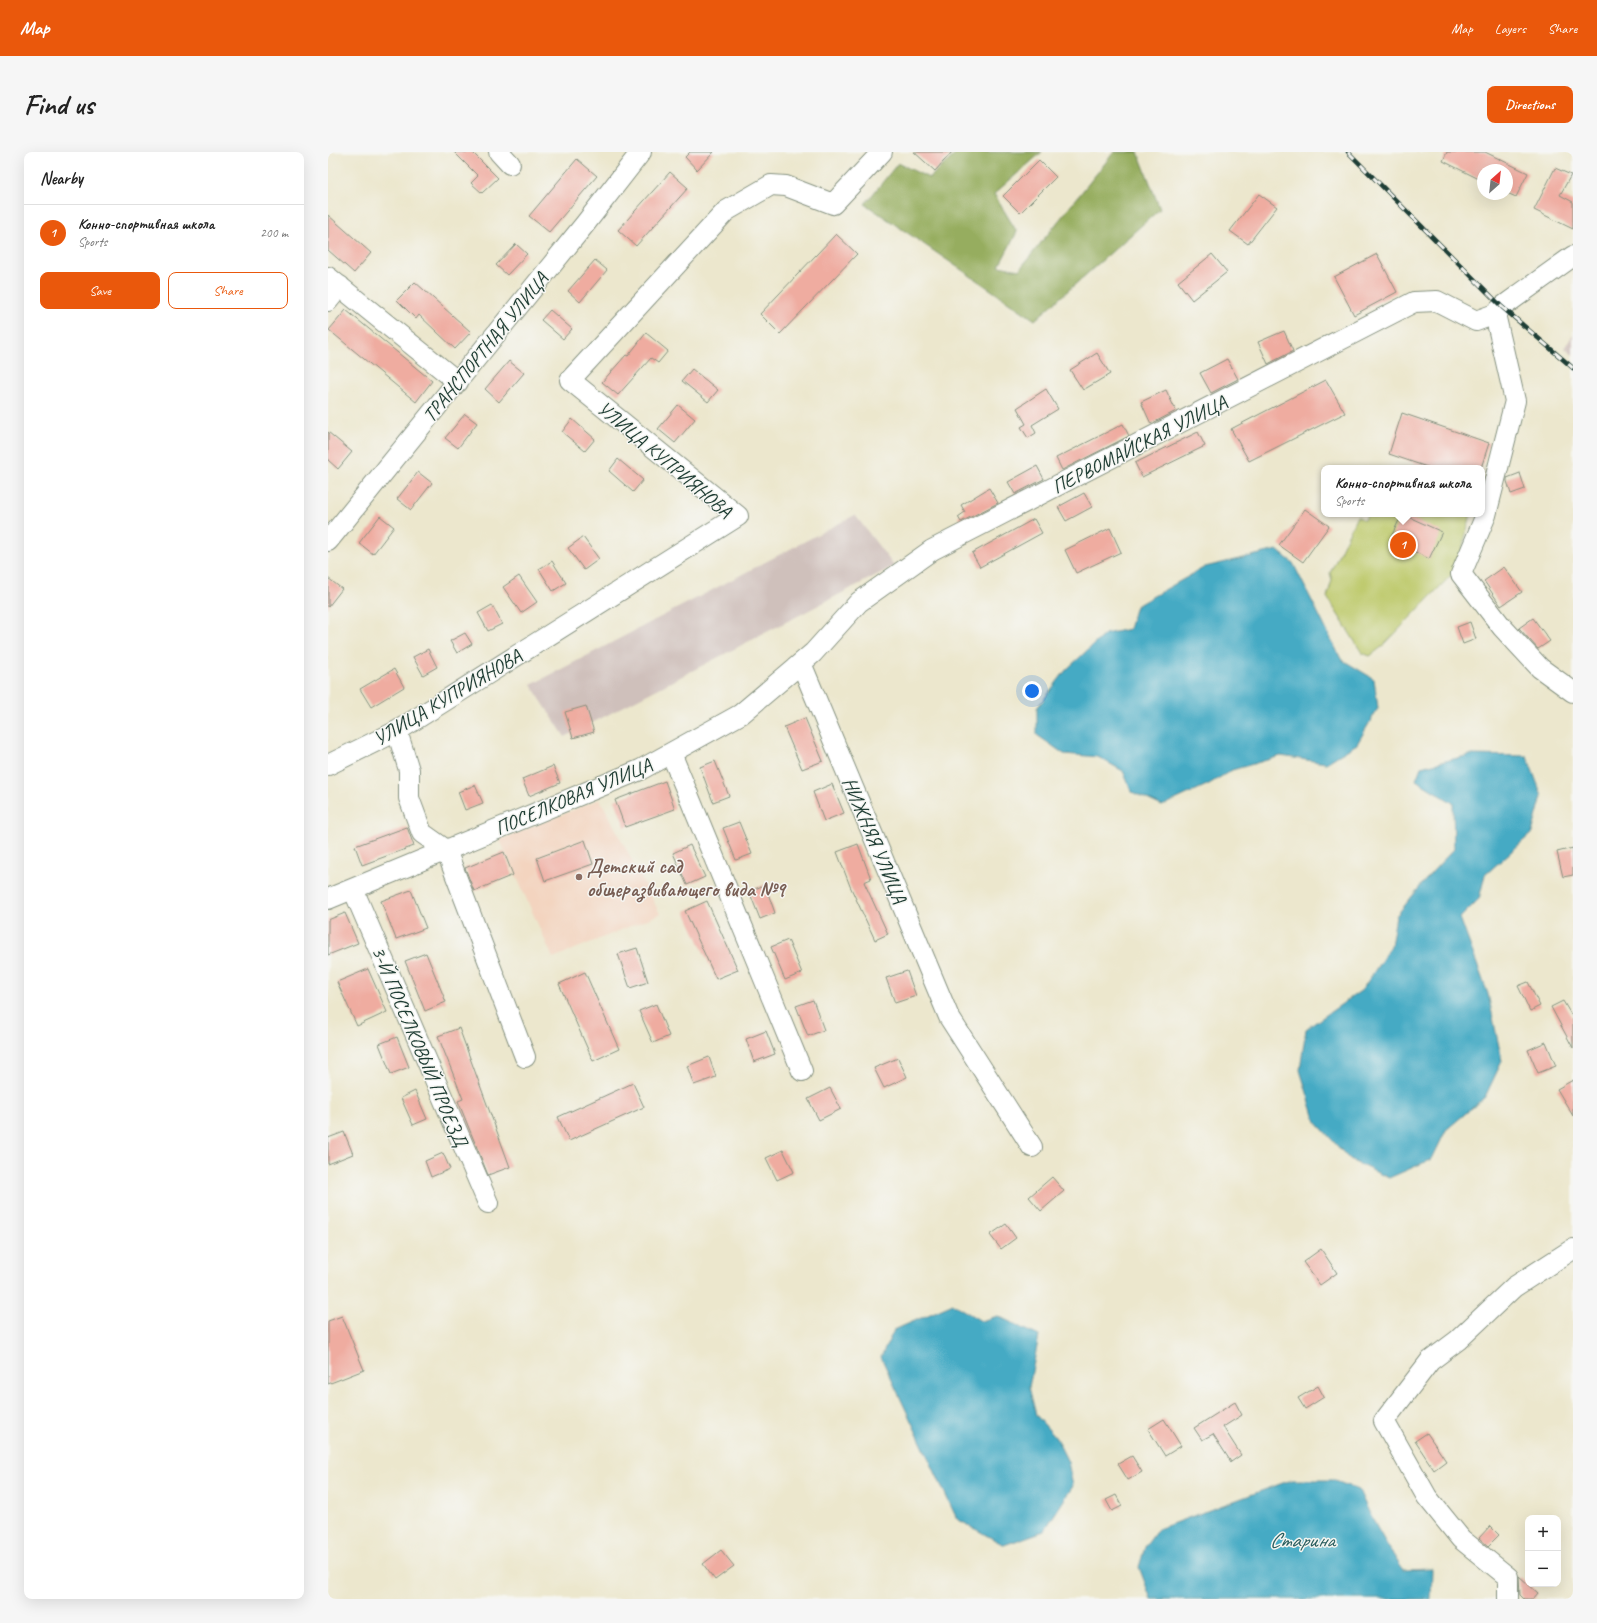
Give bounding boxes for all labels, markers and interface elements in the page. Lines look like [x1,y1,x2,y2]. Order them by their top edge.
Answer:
text: Map [20,16,50,40]
text: Map [1451,20,1473,37]
text: Layers [1495,20,1526,37]
text: Share [1548,20,1577,37]
button: Directions [1487,86,1573,123]
text: Find us [24,87,94,122]
north arrow [1477,164,1513,200]
text: Nearby [40,168,83,189]
text: Конно-спортивная школа [78,215,214,234]
text: 1 [50,225,56,241]
text: 200 m [260,225,288,241]
text: Sports [78,234,107,250]
street label: ТРАНСПОРТНАЯ УЛИЦА [417,267,554,427]
button: Save [40,272,160,309]
button: Share [168,272,288,309]
street label: ПЕРВОМАЙСКАЯ УЛИЦА [1048,389,1232,499]
street label: УЛИЦА КУПРИЯНОВА [592,396,738,524]
popup [1321,465,1485,517]
text: Конно-спортивная школа [1335,474,1471,493]
text: Sports [1335,493,1364,509]
pin: 1 [1390,530,1416,560]
street label: УЛИЦА КУПРИЯНОВА [369,643,527,752]
your location [1022,681,1042,701]
street label: ПОСЕЛКОВАЯ УЛИЦА [491,752,656,841]
street label: НИЖНЯЯ УЛИЦА [837,773,913,908]
place label: Детский сад общеразвивающего вида №9 [587,854,787,903]
marker: Детский сад общеразвивающего вида №9 [574,872,584,882]
street label: 3-Й ПОСЕЛКОВЫЙ ПРОЕЗД [366,942,474,1151]
map controls [1525,1515,1561,1587]
button: + [1525,1515,1561,1551]
water label: Cтарина [1270,1527,1337,1553]
button: − [1525,1551,1561,1587]

